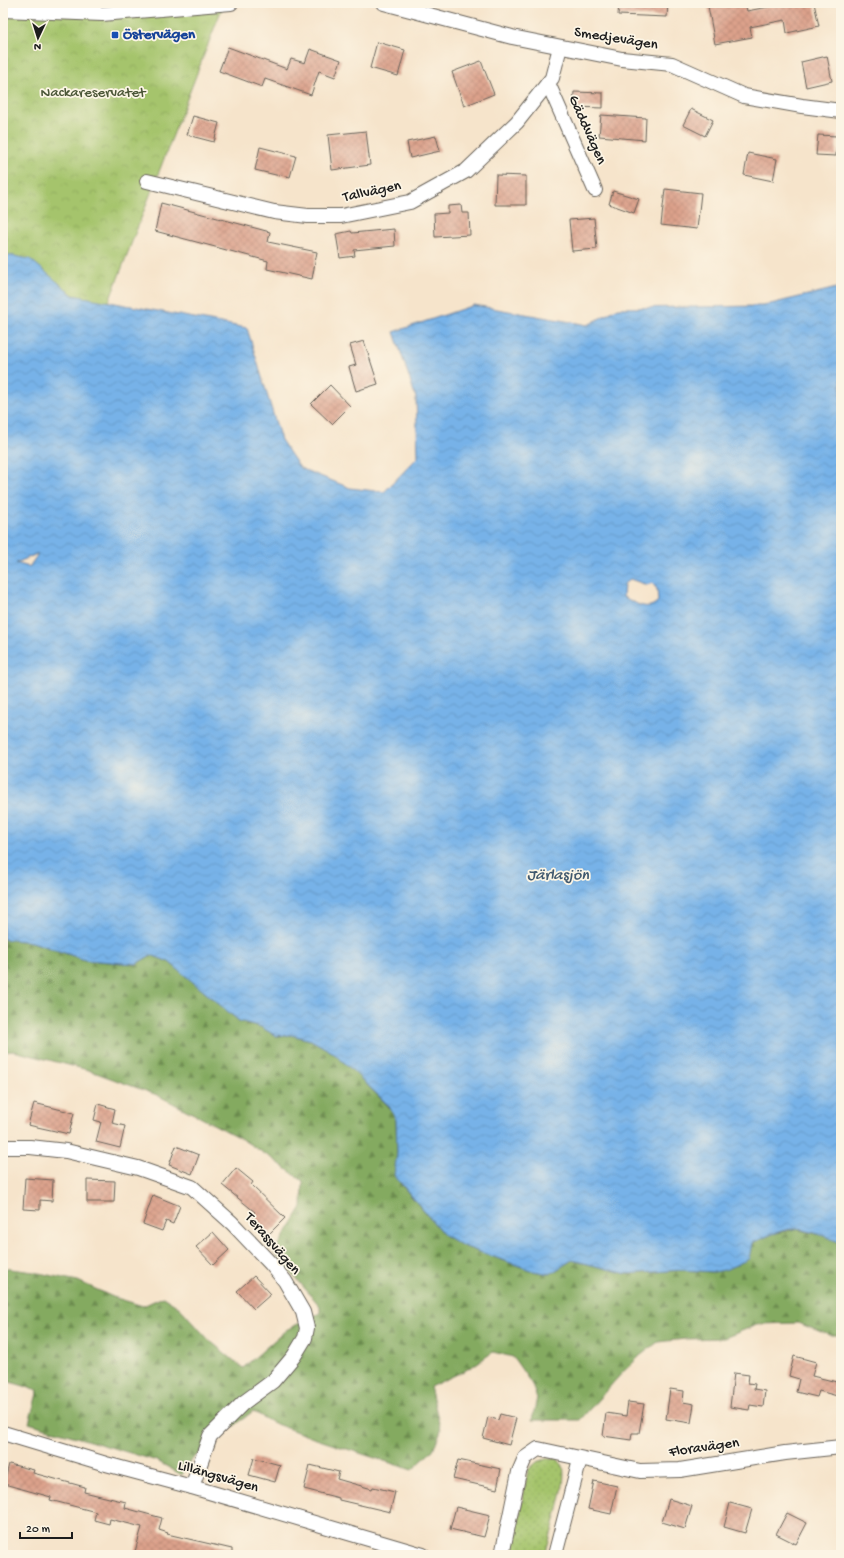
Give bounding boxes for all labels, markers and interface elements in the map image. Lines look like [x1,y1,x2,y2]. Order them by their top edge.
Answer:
north arrow [18,18,58,58]
street label: Smedjevägen [573,23,659,55]
place label: Östervägen [123,26,196,44]
marker: Östervägen [110,30,120,40]
text: N [33,40,41,52]
park label: Nackareservatet [41,84,147,102]
street label: Gäddvägen [564,93,610,167]
street label: Tallvägen [340,177,403,207]
water label: Järlasjön [527,867,589,886]
street label: Terassvägen [239,1208,304,1279]
street label: Floravägen [667,1434,740,1462]
street label: Lillängsvägen [176,1457,260,1497]
scale bar [20,1514,72,1540]
text: 20 m [26,1523,51,1537]

